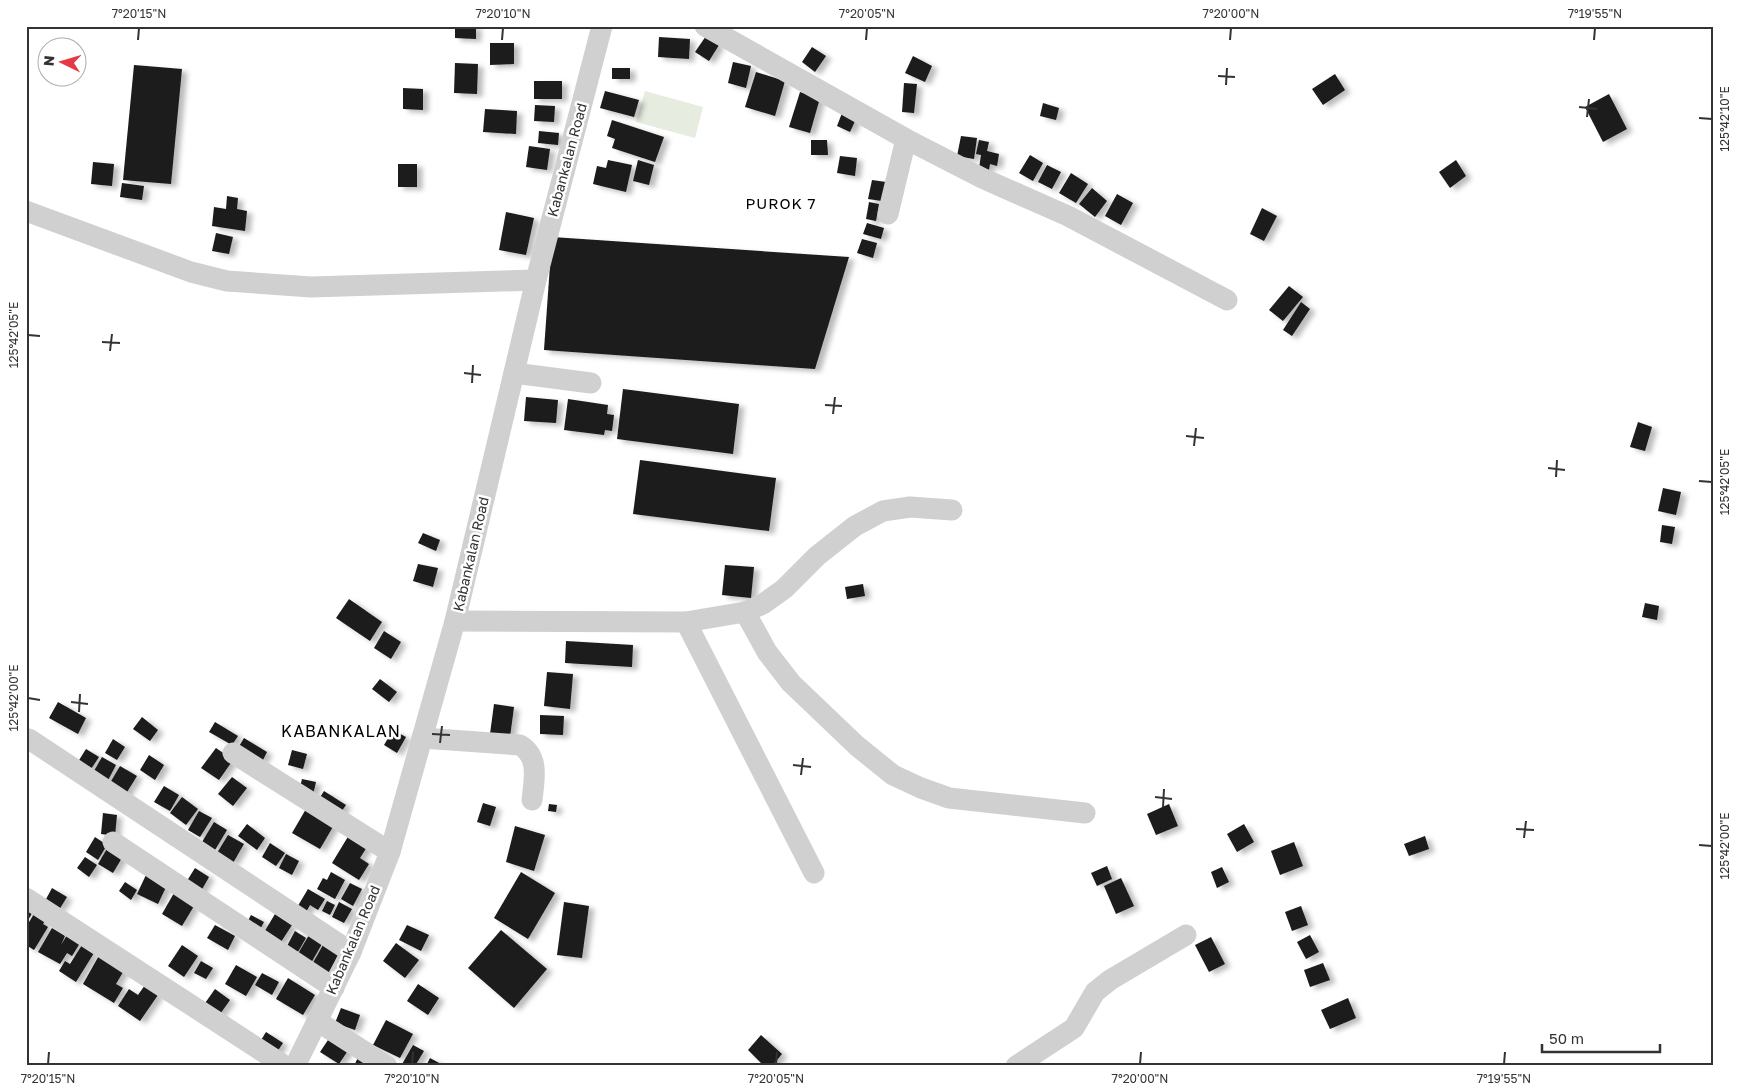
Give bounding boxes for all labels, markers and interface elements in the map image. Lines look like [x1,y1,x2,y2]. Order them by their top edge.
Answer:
text: 7°20'15"N [112,6,166,21]
text: 7°20'10"N [475,6,531,21]
text: 7°20'05"N [839,6,895,21]
text: 7°20'00"N [1203,6,1259,21]
text: 7°19'55"N [1568,6,1622,21]
north arrow [38,38,88,88]
text: N [40,55,57,67]
text: 125°42'10"E [1717,86,1732,152]
street label: Kabankalan Road [543,101,590,219]
district label: PUROK 7 [745,194,817,212]
text: 125°42'05"E [6,302,21,368]
text: 125°42'05"E [1717,449,1732,515]
street label: Kabankalan Road [449,495,492,613]
text: 125°42'00"E [6,664,21,732]
district label: KABANKALAN [281,721,401,741]
text: 125°42'00"E [1717,812,1732,880]
street label: Kabankalan Road [322,883,383,997]
scale bar [1542,1022,1659,1054]
text: 50 m [1549,1029,1584,1047]
text: 7°20'15"N [21,1071,75,1086]
text: 7°20'10"N [384,1071,440,1086]
text: 7°20'05"N [748,1071,804,1086]
text: 7°20'00"N [1112,1071,1168,1086]
text: 7°19'55"N [1477,1071,1531,1086]

